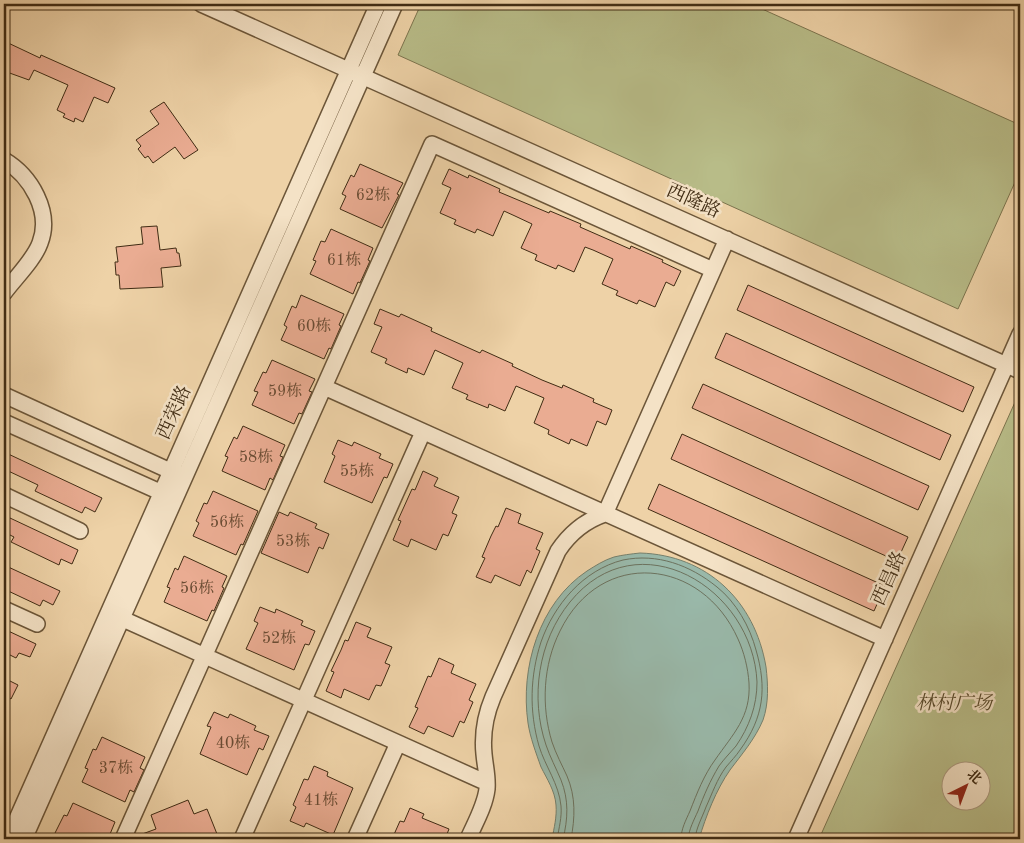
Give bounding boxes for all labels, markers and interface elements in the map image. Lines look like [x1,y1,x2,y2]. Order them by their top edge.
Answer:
street label: 西隆路 [663,180,724,222]
house number: 62栋 [356,186,390,204]
house number: 61栋 [327,251,361,269]
house number: 60栋 [297,317,331,335]
street label: 西荣路 [153,382,195,443]
house number: 59栋 [268,382,302,400]
house number: 58栋 [239,448,273,466]
house number: 55栋 [340,462,374,480]
house number: 56栋 [210,513,244,531]
house number: 53栋 [276,532,310,550]
street label: 西昌路 [868,548,910,609]
house number: 56栋 [180,579,214,597]
house number: 52栋 [262,629,296,647]
park label: 林村广场 [916,693,994,714]
house number: 40栋 [216,734,250,752]
house number: 37栋 [99,759,133,777]
north arrow [942,760,992,810]
text: 北 [964,766,985,787]
house number: 41栋 [304,791,338,809]

